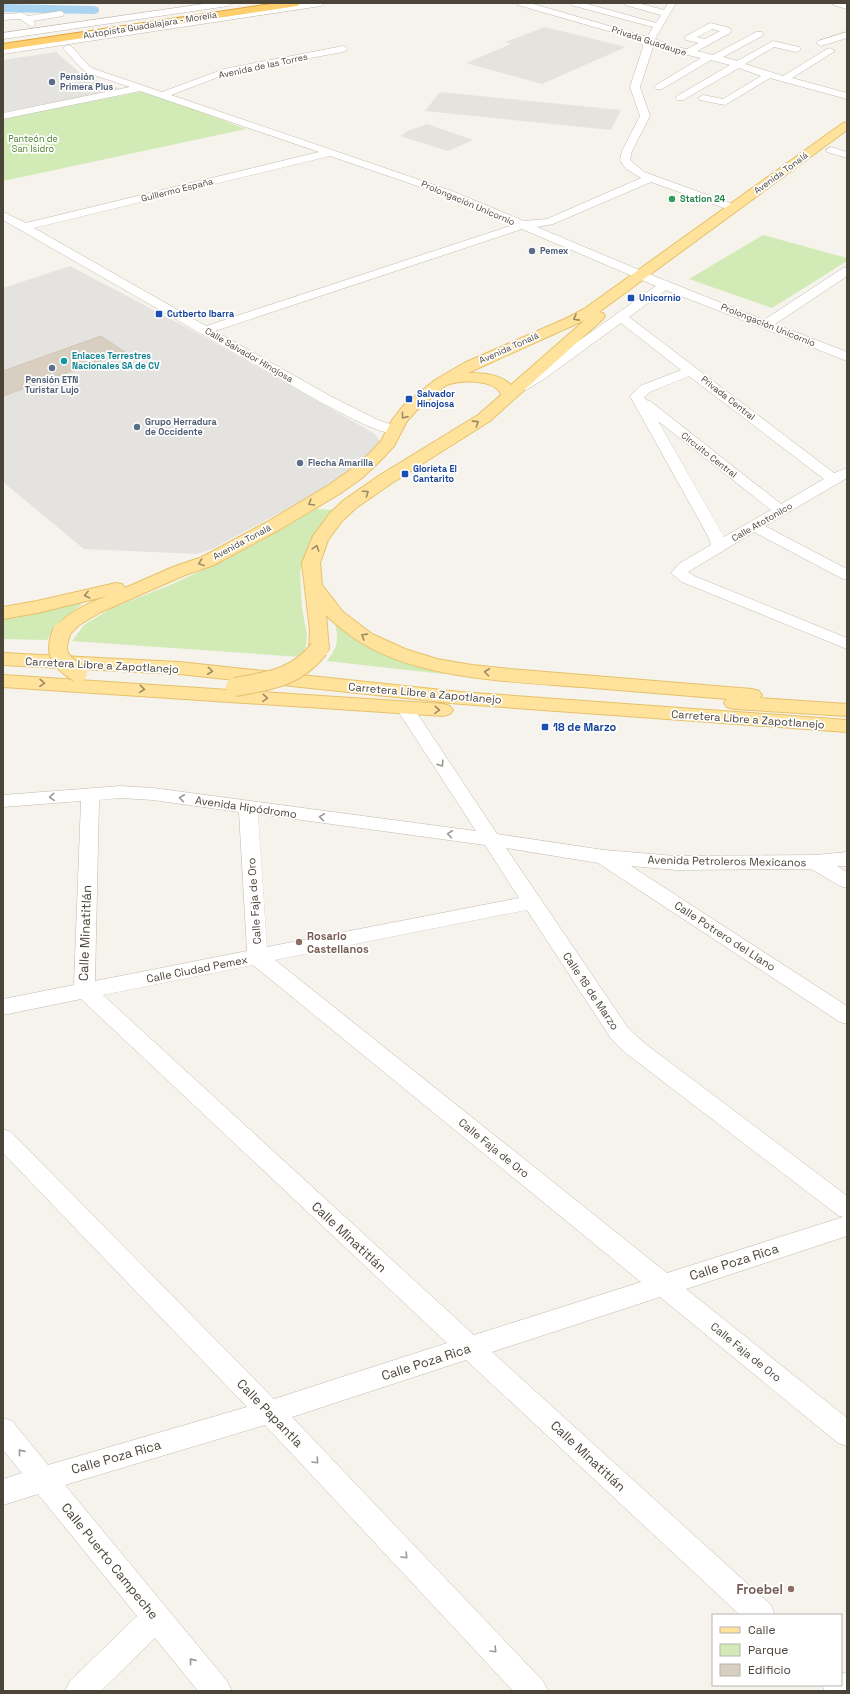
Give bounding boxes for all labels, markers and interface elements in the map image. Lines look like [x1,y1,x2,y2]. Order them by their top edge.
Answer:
street label: Autopista Guadalajara - Morelia [82,8,218,42]
street label: Privada Guadaupe [610,23,688,59]
street label: Avenida de las Torres [217,51,309,81]
place label: Pensión Primera Plus [60,71,114,93]
marker: Pensión Primera Plus [47,77,57,87]
park label: Panteón de San Isidro [8,133,58,155]
street label: Avenida Tonalá [751,149,811,197]
street label: Guillermo España [140,175,214,205]
street label: Prolongación Unicornio [419,178,517,228]
place label: Station 24 [680,193,725,205]
marker: Station 24 [667,194,677,204]
place label: Pemex [540,245,569,257]
marker: Pemex [527,246,537,256]
place label: Unicornio [639,292,681,304]
marker: Unicornio [626,293,636,303]
street label: Prolongación Unicornio [719,301,817,350]
place label: Cutberto Ibarra [167,308,234,320]
marker: Cutberto Ibarra [154,309,164,319]
one-way arrow [573,314,580,321]
street label: Calle Salvador Hinojosa [203,325,295,385]
street label: Avenida Tonalá [477,329,541,367]
place label: Enlaces Terrestres Nacionales SA de CV [72,350,160,372]
marker: Enlaces Terrestres Nacionales SA de CV [59,356,69,366]
marker: Pensión ETN Turistar Lujo [47,363,57,373]
street label: Privada Central [699,373,757,423]
place label: Pensión ETN Turistar Lujo [25,374,80,396]
place label: Salvador Hinojosa [417,388,455,410]
marker: Salvador Hinojosa [404,394,414,404]
one-way arrow [401,411,408,418]
place label: Grupo Herradura de Occidente [145,416,217,438]
one-way arrow [472,420,479,428]
marker: Grupo Herradura de Occidente [132,422,142,432]
street label: Circuito Central [679,430,739,480]
place label: Flecha Amarilla [308,457,373,469]
marker: Flecha Amarilla [295,458,305,468]
place label: Glorieta El Cantarito [413,463,457,485]
marker: Glorieta El Cantarito [400,469,410,479]
one-way arrow [362,491,369,498]
one-way arrow [308,498,315,505]
street label: Calle Atotonilco [729,500,795,544]
street label: Avenida Tonalá [211,522,273,562]
one-way arrow [311,545,320,552]
one-way arrow [197,558,204,567]
one-way arrow [83,590,90,598]
one-way arrow [361,633,368,641]
street label: Carretera Libre a Zapotlanejo [25,654,179,676]
one-way arrow [207,667,213,676]
one-way arrow [484,668,490,677]
one-way arrow [39,678,45,687]
street label: Carretera Libre a Zapotlanejo [348,679,502,707]
one-way arrow [139,684,145,693]
one-way arrow [262,694,268,703]
one-way arrow [434,705,440,714]
street label: Carretera Libre a Zapotlanejo [671,707,825,731]
place label: 18 de Marzo [553,720,617,734]
marker: 18 de Marzo [540,722,550,732]
one-way arrow [437,760,444,767]
one-way arrow [49,793,55,802]
street label: Avenida Hipódromo [194,793,298,821]
one-way arrow [179,794,185,803]
one-way arrow [319,813,325,822]
one-way arrow [447,830,454,839]
street label: Avenida Petroleros Mexicanos [647,853,807,869]
street label: Calle Faja de Oro [244,857,264,945]
street label: Calle Minatitlán [75,884,95,982]
street label: Calle Potrero del Llano [672,898,778,974]
place label: Rosario Castellanos [307,929,369,956]
marker: Rosario Castellanos [294,937,304,947]
street label: Calle 18 de Marzo [560,949,622,1033]
street label: Calle Ciudad Pemex [145,952,249,986]
street label: Calle Faja de Oro [456,1115,532,1181]
street label: Calle Minatitlán [308,1198,390,1276]
street label: Calle Poza Rica [687,1239,781,1284]
street label: Calle Faja de Oro [708,1319,784,1385]
street label: Calle Poza Rica [379,1339,473,1384]
street label: Calle Papantla [233,1375,307,1451]
street label: Calle Minatitlán [547,1417,629,1495]
street label: Calle Poza Rica [69,1436,163,1478]
one-way arrow [18,1450,25,1457]
one-way arrow [311,1456,319,1464]
street label: Calle Puerto Campeche [58,1499,162,1623]
one-way arrow [400,1551,407,1558]
place label: Froebel [736,1581,783,1598]
marker: Froebel [786,1584,796,1594]
legend [712,1614,842,1686]
text: Calle [748,1622,776,1638]
text: Parque [748,1642,788,1658]
one-way arrow [490,1645,497,1653]
one-way arrow [190,1658,197,1665]
text: Edificio [748,1662,791,1678]

